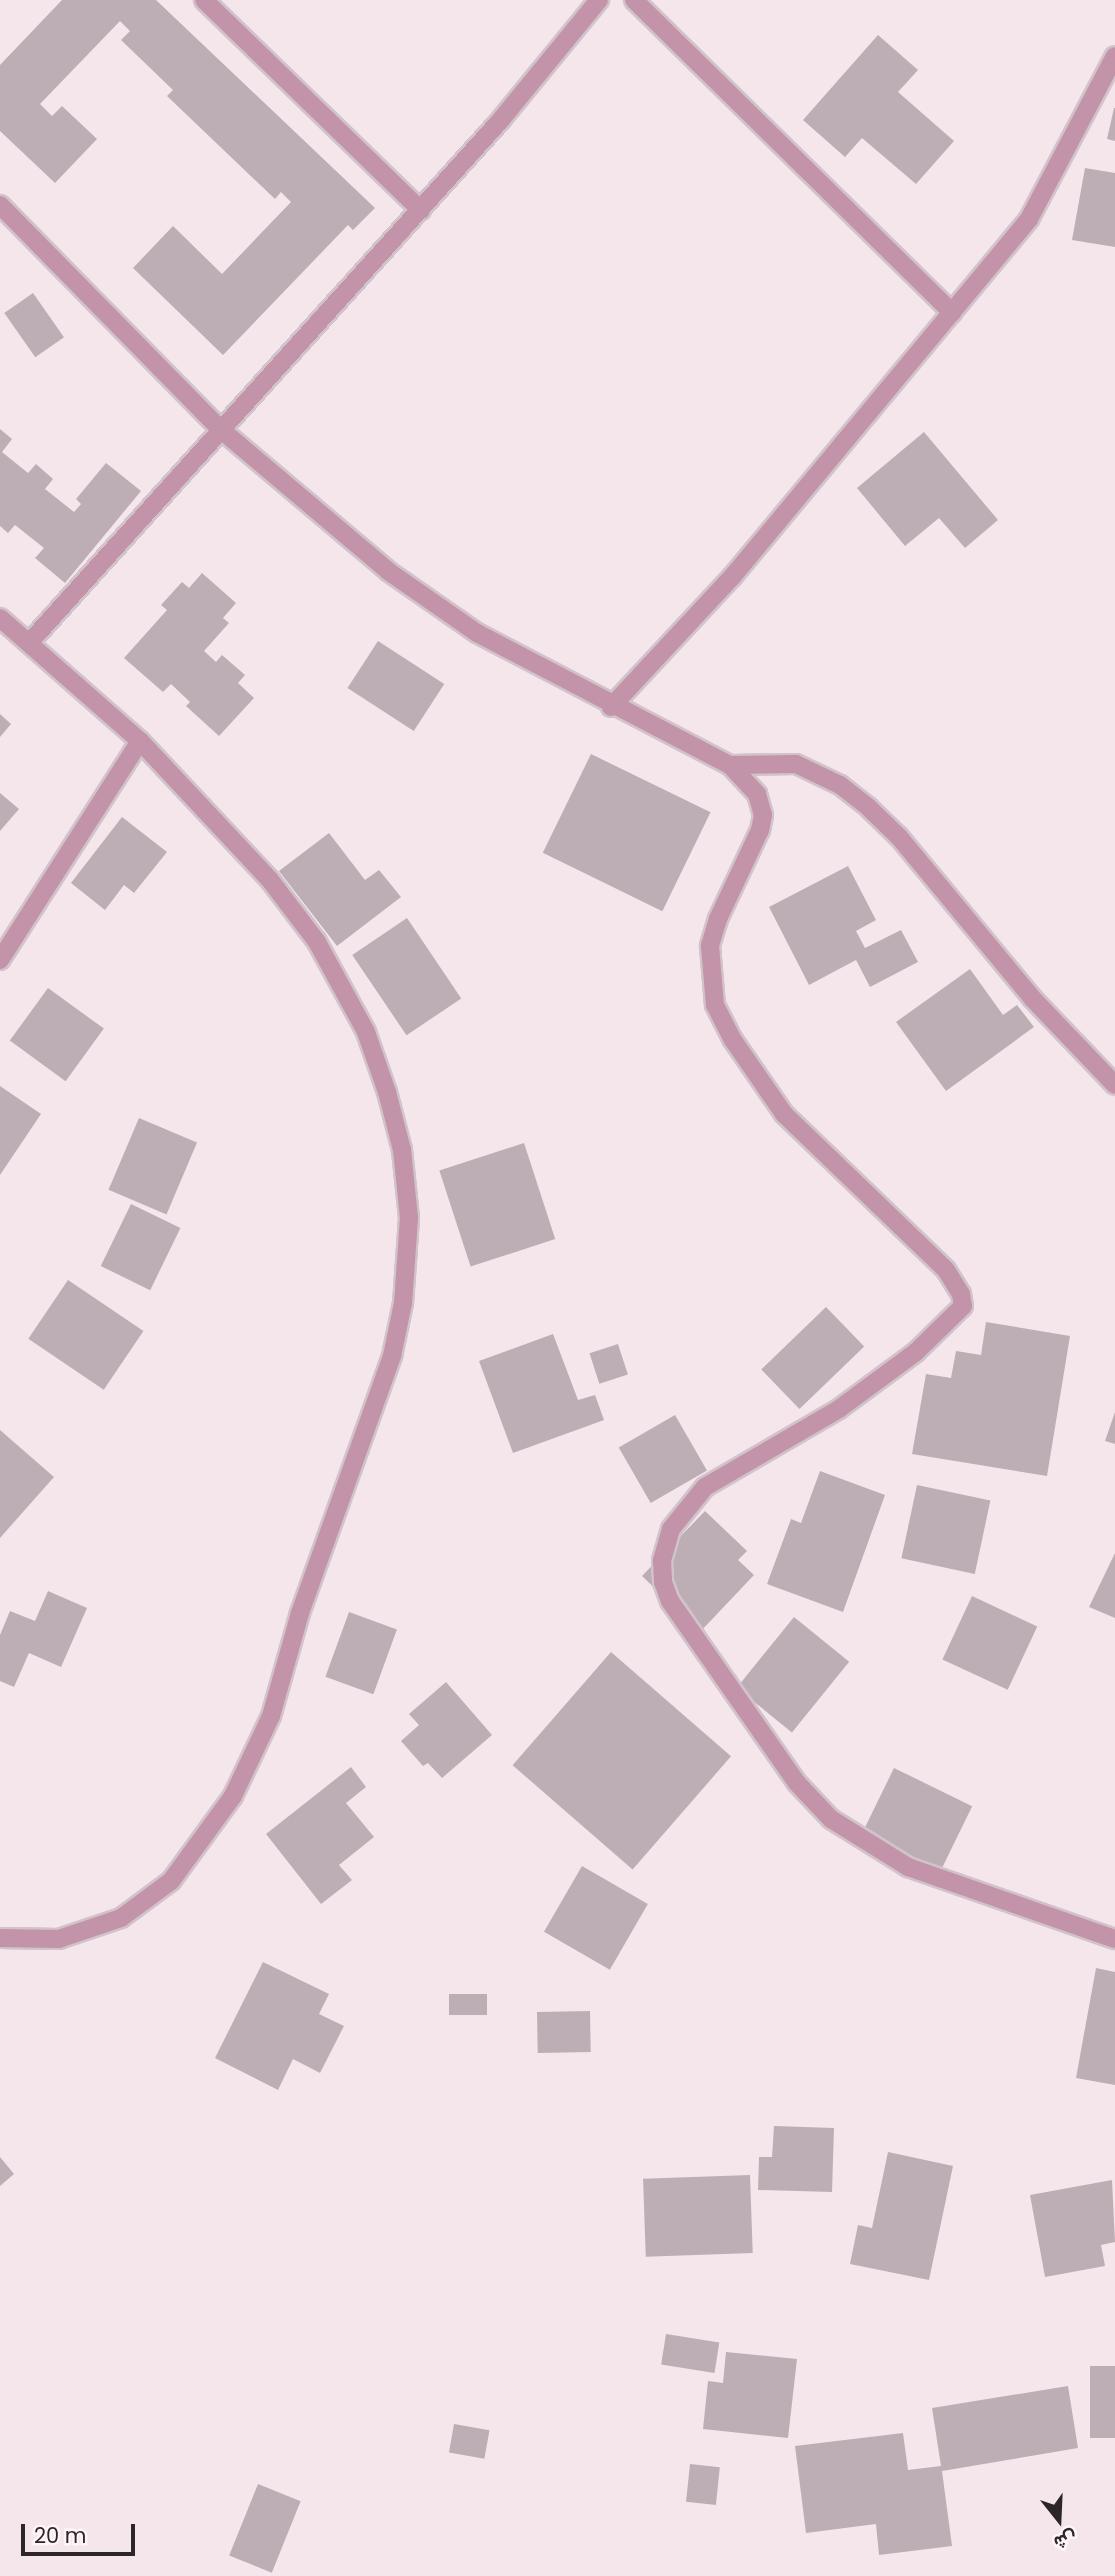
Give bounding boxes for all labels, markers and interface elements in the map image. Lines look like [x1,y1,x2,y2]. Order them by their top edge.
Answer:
north arrow [1024,2485,1094,2555]
scale bar [24,2510,138,2554]
text: 20 m [34,2521,87,2550]
text: ش [1051,2524,1081,2557]

